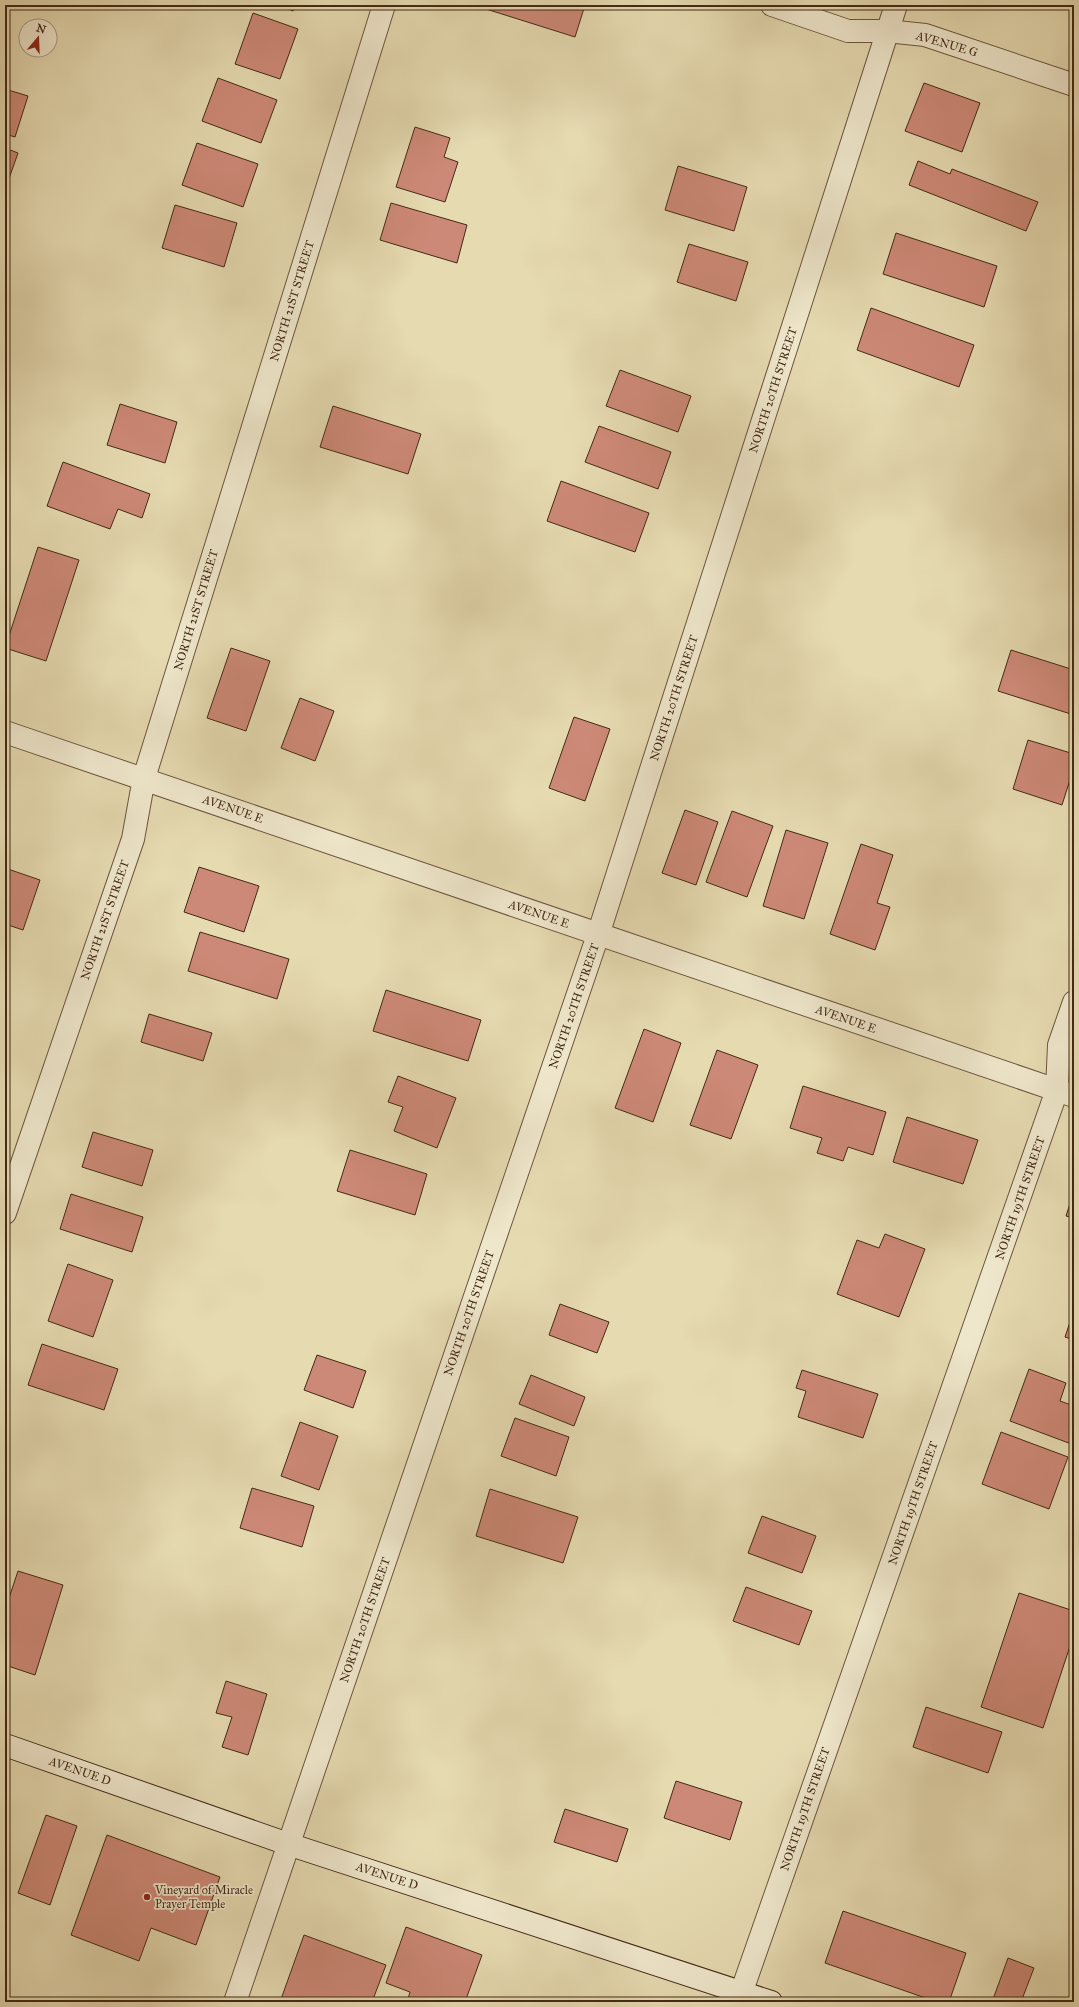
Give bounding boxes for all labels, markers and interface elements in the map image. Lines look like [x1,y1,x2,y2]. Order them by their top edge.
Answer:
north arrow [18,18,58,58]
text: N [35,21,48,37]
street label: AVENUE G [913,28,980,60]
street label: NORTH 21ST STREET [267,239,317,363]
street label: NORTH 20TH STREET [746,325,800,455]
street label: NORTH 21ST STREET [171,548,221,672]
street label: NORTH 20TH STREET [647,633,701,763]
street label: AVENUE E [200,792,266,826]
street label: NORTH 21ST STREET [78,858,132,982]
street label: AVENUE E [506,897,572,931]
street label: NORTH 20TH STREET [546,941,602,1071]
street label: AVENUE E [813,1002,879,1036]
street label: NORTH 19TH STREET [992,1134,1048,1262]
street label: NORTH 20TH STREET [441,1248,497,1378]
street label: NORTH 19TH STREET [885,1439,941,1567]
street label: NORTH 20TH STREET [337,1555,393,1685]
street label: NORTH 19TH STREET [777,1745,833,1873]
street label: AVENUE D [46,1754,113,1788]
street label: AVENUE D [353,1859,420,1893]
place label: Vineyard of Miracle Prayer Temple [154,1883,253,1911]
marker: Vineyard of Miracle Prayer Temple [142,1892,152,1902]

